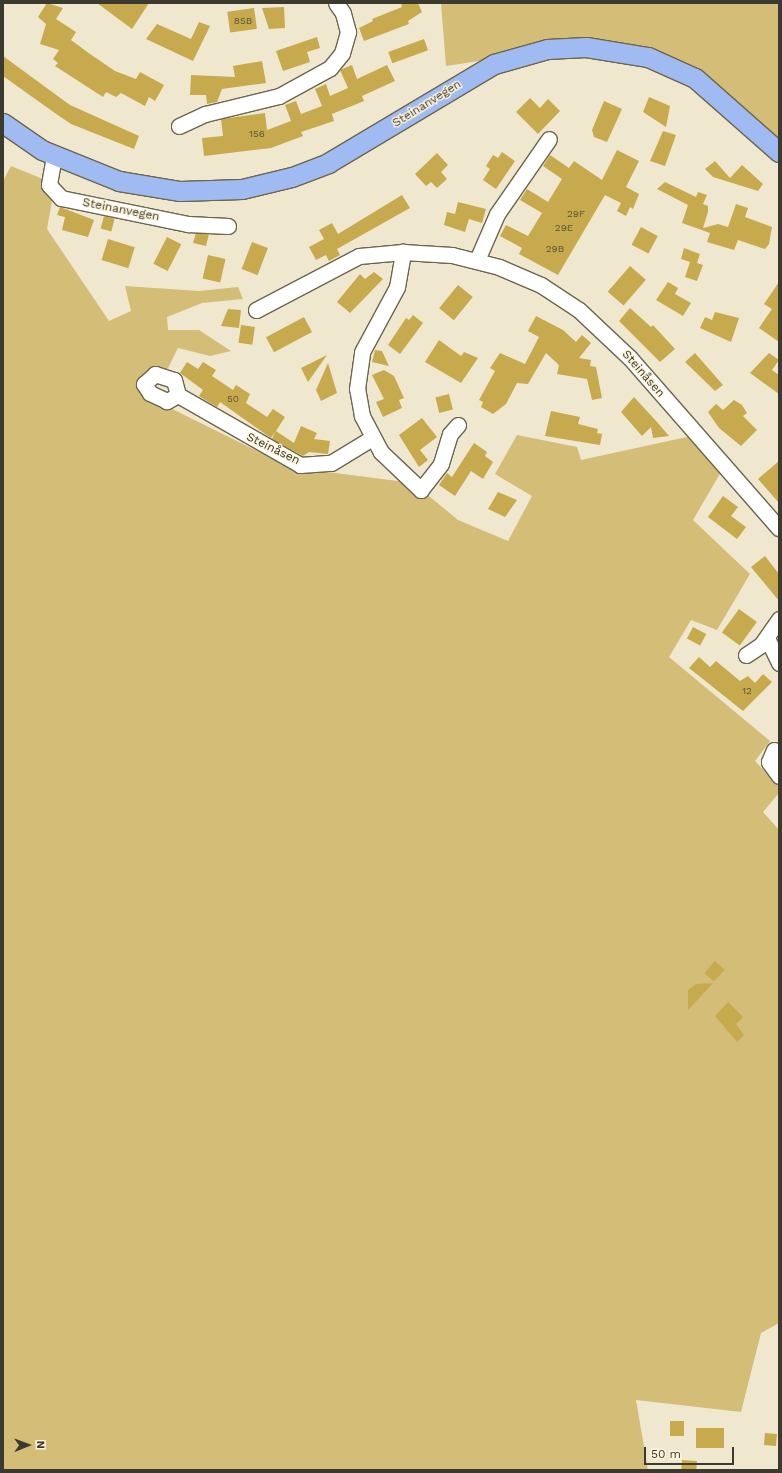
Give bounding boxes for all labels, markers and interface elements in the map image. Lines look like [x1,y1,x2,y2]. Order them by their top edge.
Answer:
house number: 85B [234,15,252,27]
street label: Steinanvegen [390,77,464,131]
house number: 156 [249,128,265,140]
street label: Steinanvegen [81,195,161,225]
house number: 29F [567,208,585,220]
house number: 29E [555,222,573,234]
house number: 29B [546,243,564,255]
street label: Steinåsen [619,347,667,401]
house number: 50 [227,393,239,405]
street label: Steinåsen [244,430,302,468]
house number: 12 [742,685,752,697]
north arrow [8,1425,48,1465]
scale bar [646,1439,736,1465]
text: N [34,1441,47,1449]
text: 50 m [651,1447,681,1461]

